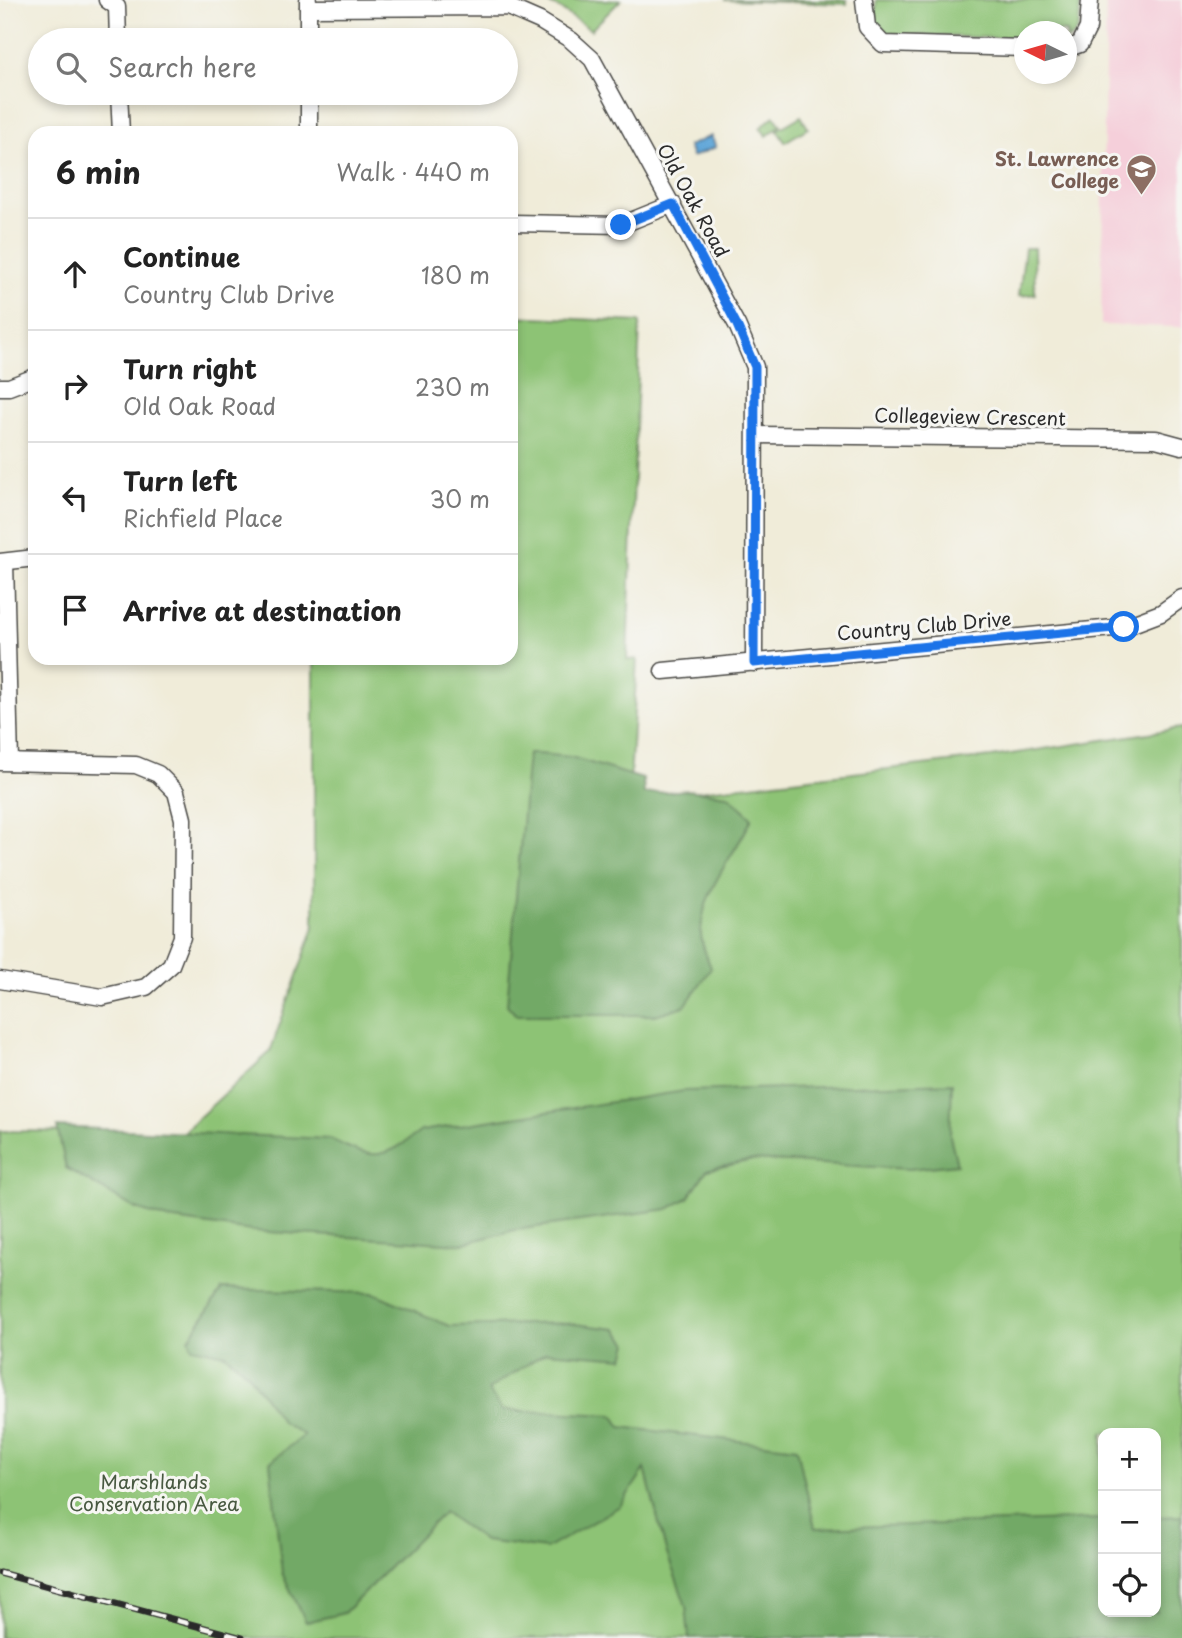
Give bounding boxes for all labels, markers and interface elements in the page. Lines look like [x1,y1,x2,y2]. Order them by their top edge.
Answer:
north arrow [1014,21,1077,84]
search box [28,28,518,105]
text: Search here [108,47,257,86]
icon: search [52,48,90,86]
street label: Old Oak Road [651,138,737,262]
place label: St. Lawrence College [995,144,1119,194]
text: 6 min [56,149,141,194]
school or university icon: St. Lawrence College [1125,152,1159,196]
text: Walk · 440 m [337,154,490,189]
route end [605,209,636,240]
text: Continue [123,237,240,276]
icon: ahead [56,255,94,293]
text: 180 m [421,257,490,292]
text: Country Club Drive [123,276,335,311]
text: Turn right [123,349,257,388]
icon: right [56,367,94,405]
text: 230 m [415,369,490,404]
text: Old Oak Road [123,388,276,423]
street label: Collegeview Crescent [874,400,1066,432]
text: Turn left [123,461,238,500]
icon: left [56,479,94,517]
text: 30 m [429,481,490,516]
text: Richfield Place [123,500,283,535]
icon: arrive [56,591,94,629]
text: Arrive at destination [123,591,402,630]
street label: Country Club Drive [836,603,1012,647]
route start [1108,611,1139,642]
map controls [1098,1428,1161,1617]
button: + [1098,1428,1161,1491]
park label: Marshlands Conservation Area [69,1467,239,1517]
button: − [1098,1491,1161,1554]
button: locate [1098,1554,1161,1617]

